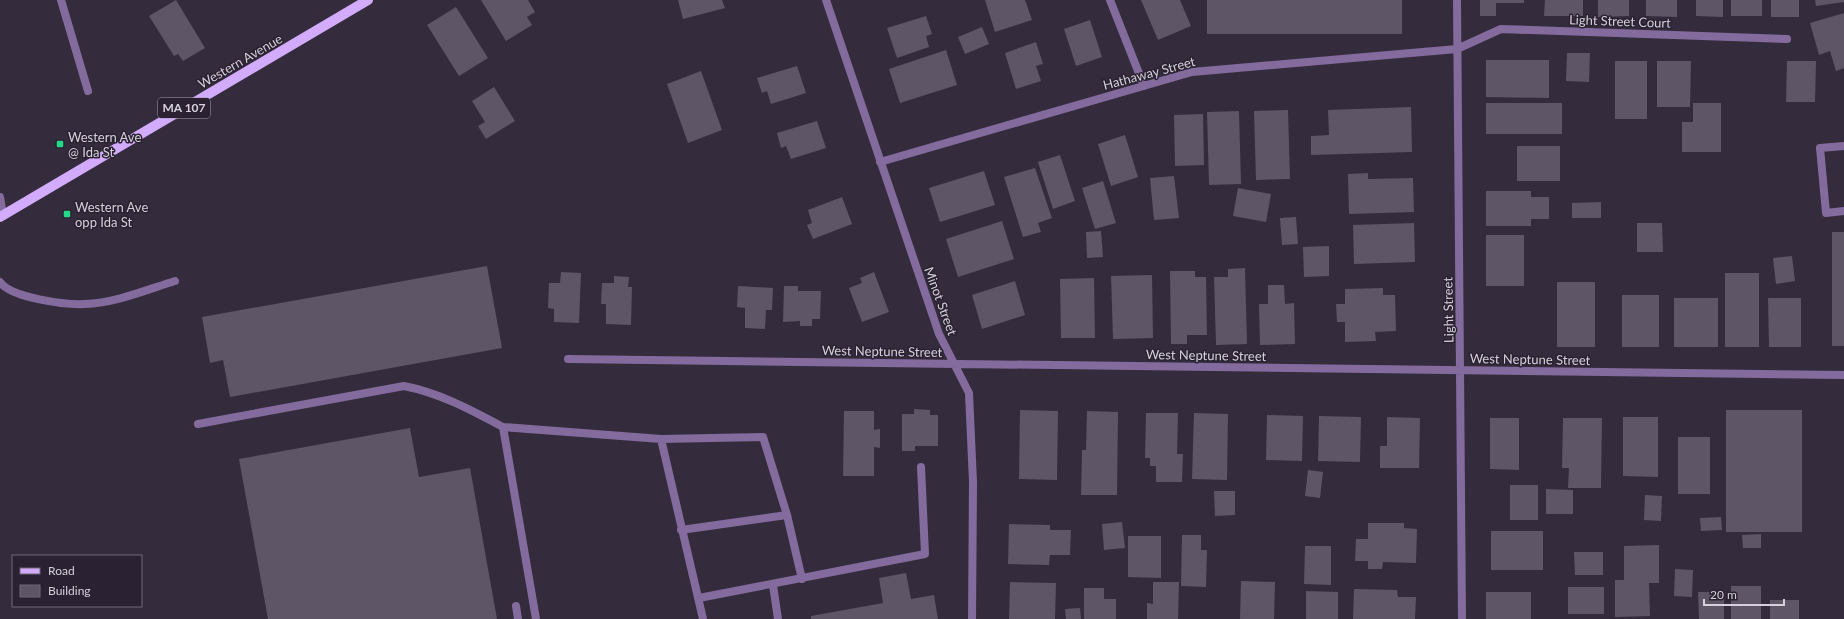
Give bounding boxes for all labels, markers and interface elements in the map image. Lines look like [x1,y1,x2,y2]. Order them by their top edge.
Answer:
street label: Light Street Court [1569,11,1671,31]
street label: Western Avenue [195,30,285,92]
street label: Hathaway Street [1101,53,1197,93]
road number: MA 107 [158,98,210,118]
place label: Western Ave @ Ida St [68,129,141,160]
marker: Western Ave @ Ida St [55,139,65,149]
place label: Western Ave opp Ida St [75,199,148,230]
marker: Western Ave opp Ida St [62,209,72,219]
street label: Minot Street [921,265,961,338]
street label: Light Street [1439,277,1457,343]
street label: West Neptune Street [822,342,943,360]
street label: West Neptune Street [1146,346,1267,364]
street label: West Neptune Street [1470,350,1591,368]
legend [12,555,142,607]
text: Road [48,563,75,578]
scale bar [1704,581,1784,607]
text: Building [48,583,91,598]
text: 20 m [1710,587,1737,602]

